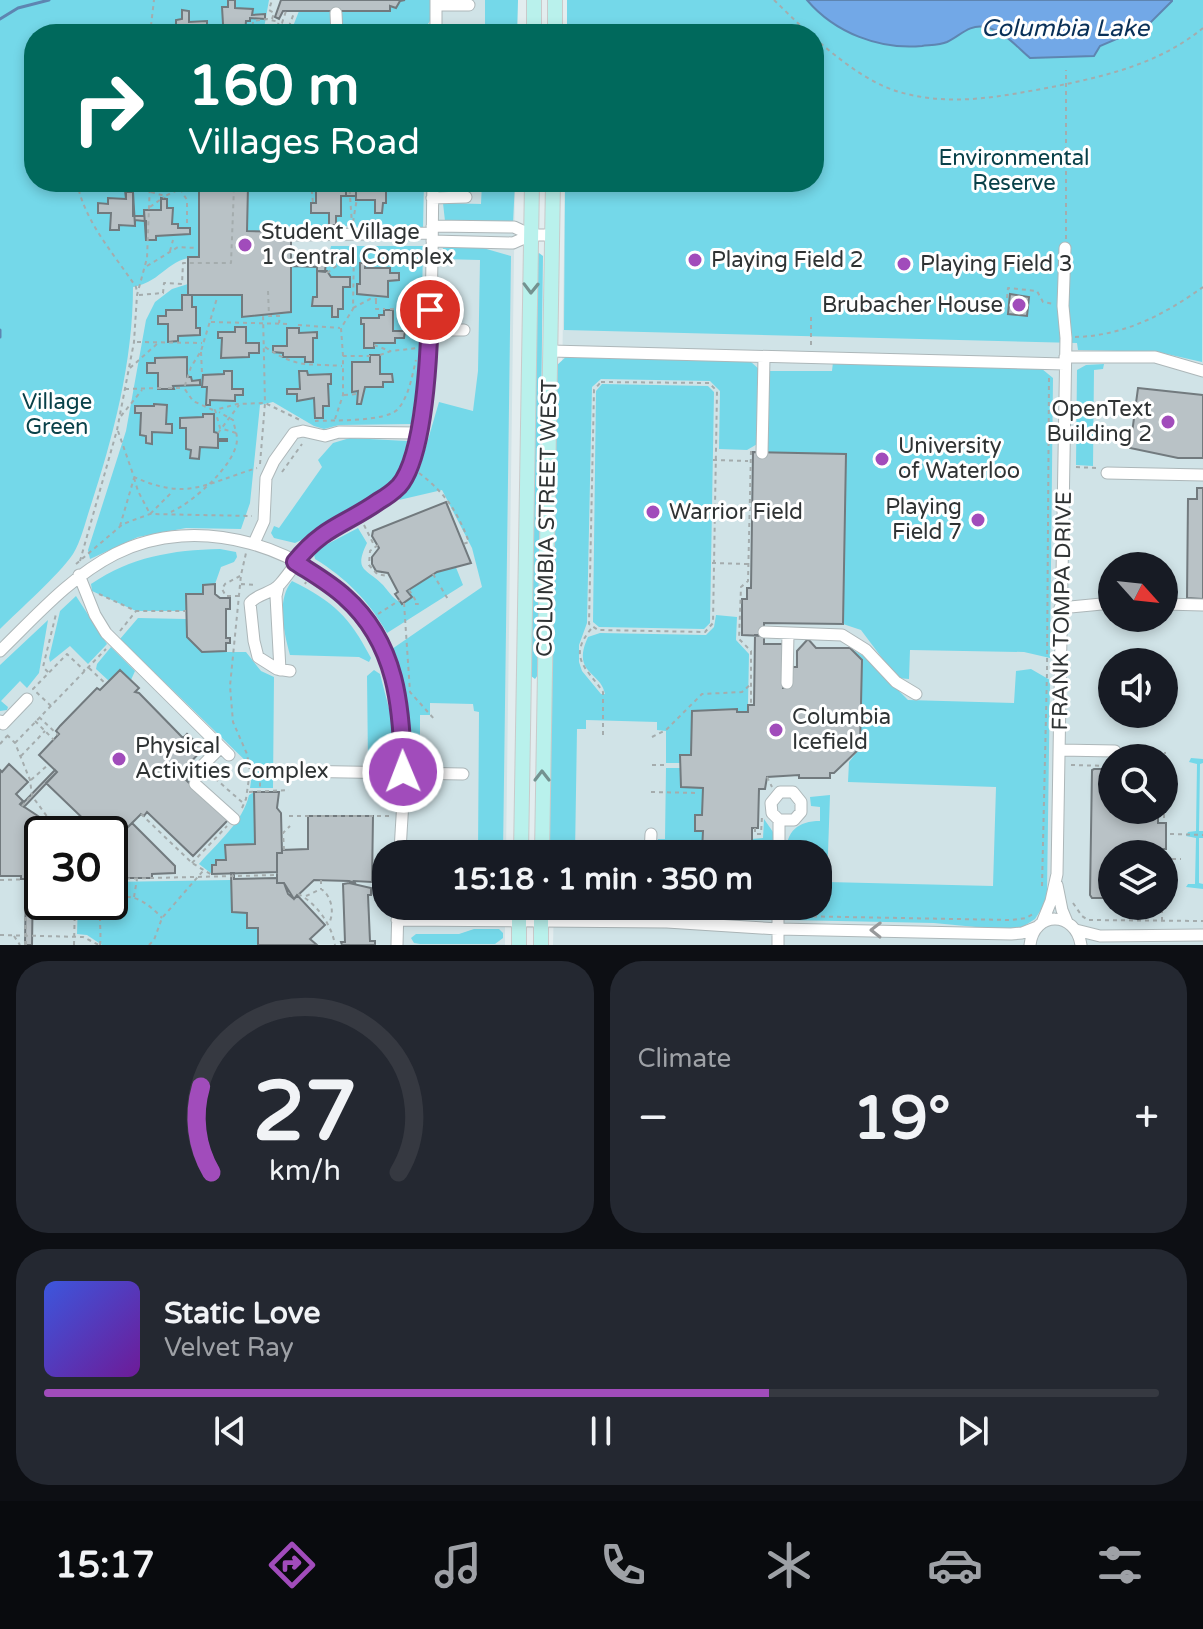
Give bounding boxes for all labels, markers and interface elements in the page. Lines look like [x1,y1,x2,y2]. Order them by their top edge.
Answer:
water label: Columbia Lake [981,14,1150,43]
text: 160 m [188,53,359,120]
icon: right [56,56,160,160]
text: Villages Road [188,121,420,164]
park label: Environmental Reserve [938,145,1090,196]
place label: Student Village 1 Central Complex [261,219,454,270]
marker: Student Village 1 Central Complex [236,236,254,254]
place label: Playing Field 2 [711,247,864,273]
marker: Playing Field 2 [686,251,704,269]
place label: Playing Field 3 [920,251,1073,277]
marker: Playing Field 3 [895,255,913,273]
pin [396,276,464,344]
one-way arrow [522,282,539,295]
icon: arrive [408,288,452,332]
place label: Brubacher House [822,292,1003,318]
marker: Brubacher House [1010,296,1028,314]
street label: COLUMBIA STREET WEST [532,378,562,657]
park label: Village Green [22,389,92,440]
place label: OpenText Building 2 [1046,396,1152,447]
marker: OpenText Building 2 [1159,413,1177,431]
place label: University of Waterloo [898,433,1020,484]
marker: University of Waterloo [873,450,891,468]
street label: FRANK TOMPA DRIVE [1047,491,1077,731]
place label: Playing Field 7 [885,494,962,545]
place label: Warrior Field [669,499,803,525]
marker: Warrior Field [644,503,662,521]
marker: Playing Field 7 [969,511,987,529]
north arrow [1098,552,1178,632]
map controls [1098,552,1178,920]
button: sound [1098,648,1178,728]
place label: Columbia Icefield [792,704,891,755]
marker: Columbia Icefield [767,721,785,739]
position arrow [361,730,445,814]
place label: Physical Activities Complex [135,733,329,784]
button: search [1098,744,1178,824]
marker: Physical Activities Complex [110,750,128,768]
one-way arrow [533,769,551,782]
speed limit sign: 30 [24,816,128,920]
button: layers [1098,840,1178,920]
text: 15:18 · 1 min · 350 m [451,861,753,898]
one-way arrow [869,922,882,939]
text: Climate [638,1043,731,1074]
text: 27 [253,1063,357,1163]
text: 19° [853,1083,951,1155]
text: − [638,1092,669,1145]
text: + [1134,1092,1159,1145]
text: km/h [269,1154,341,1188]
text: Static Love [164,1295,320,1332]
text: Velvet Ray [164,1332,294,1363]
icon: previous [208,1409,252,1453]
icon: pause [579,1409,623,1453]
icon: next [951,1409,995,1453]
icon: directions [264,1537,320,1593]
icon: music [430,1537,486,1593]
icon: phone [595,1537,651,1593]
icon: climate [761,1537,817,1593]
icon: car [927,1537,983,1593]
icon: filters [1092,1537,1148,1593]
text: 15:17 [55,1544,155,1587]

